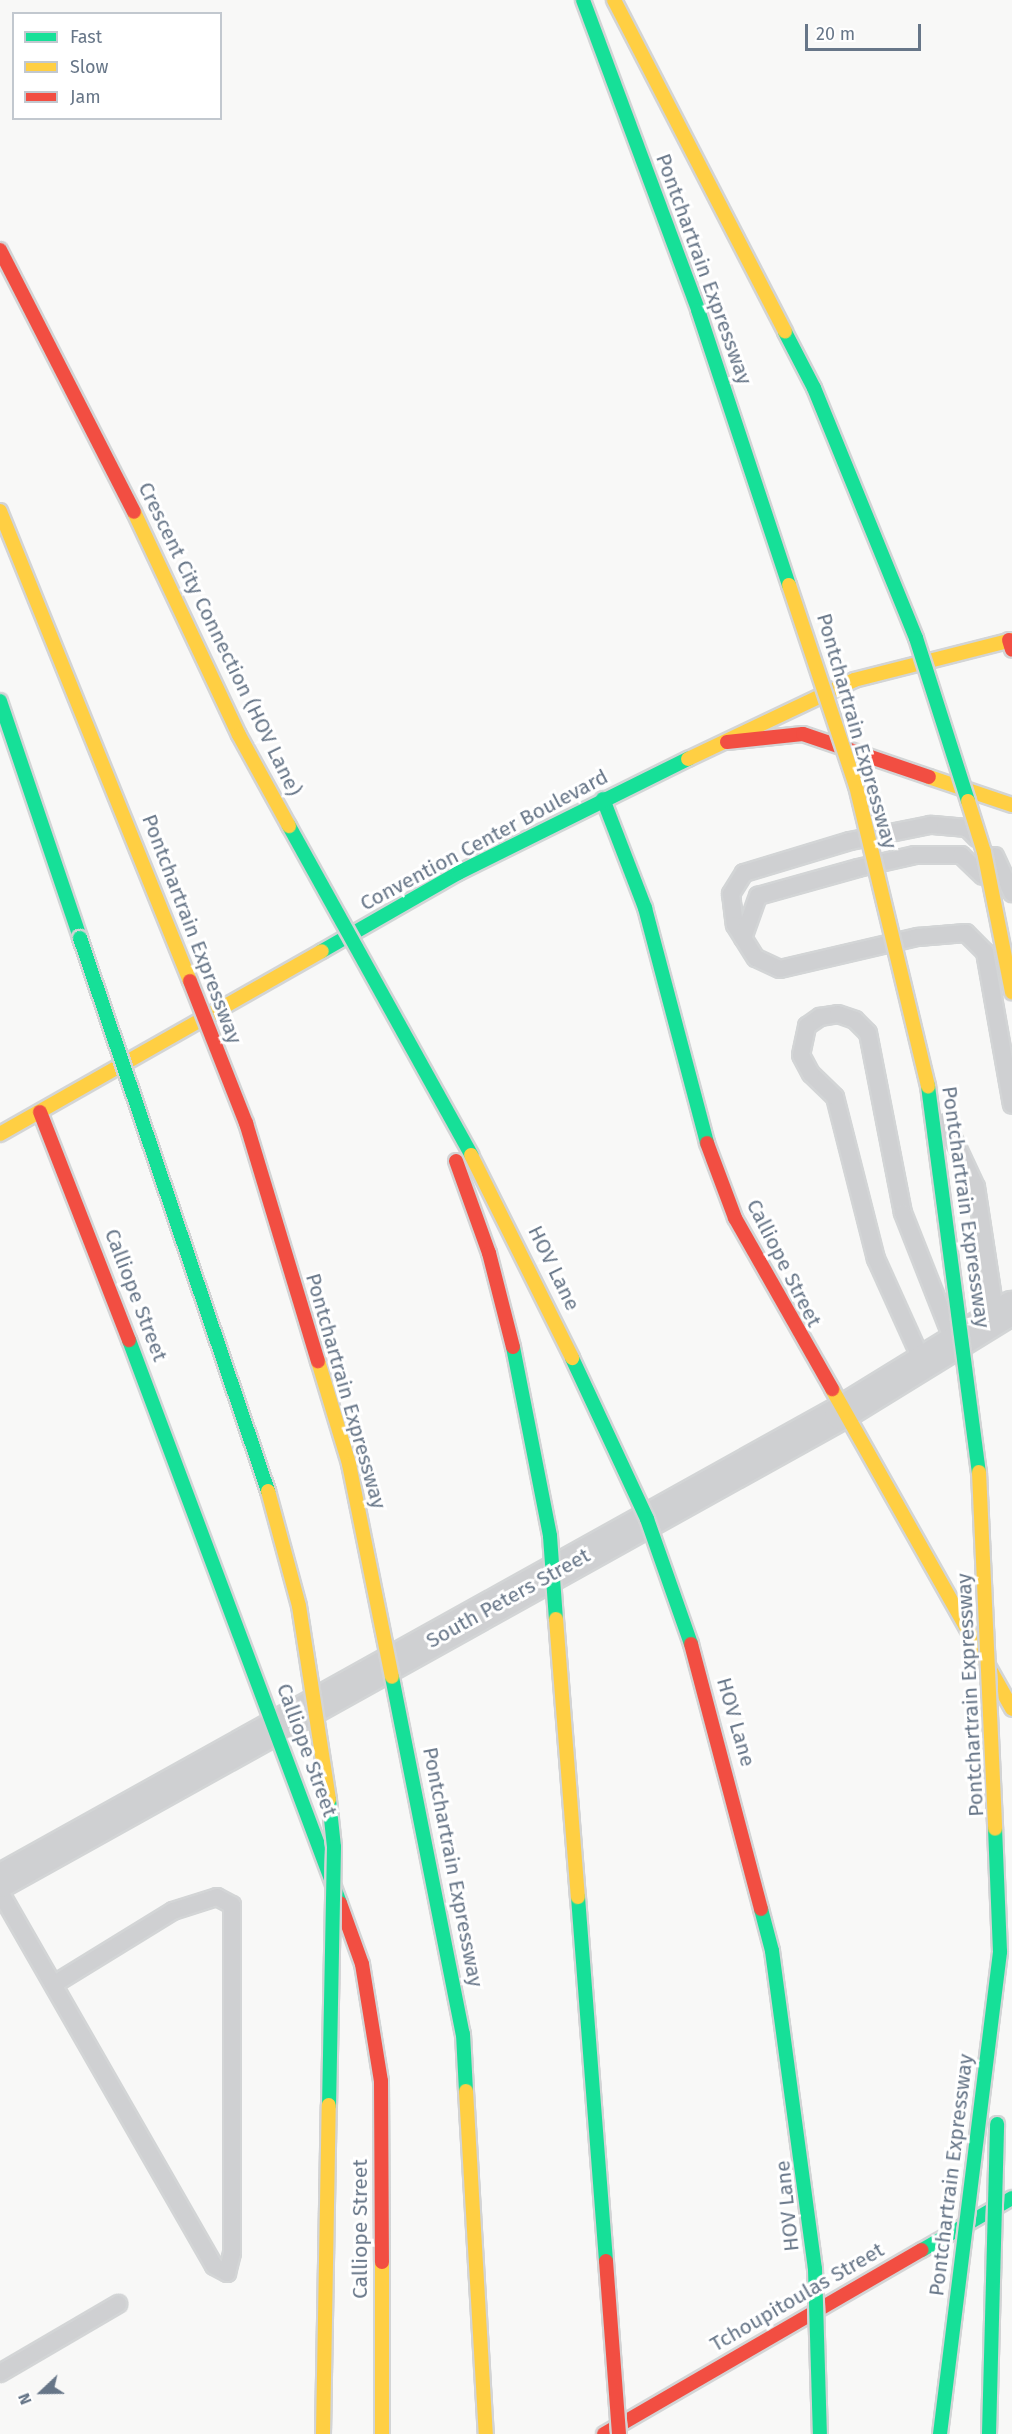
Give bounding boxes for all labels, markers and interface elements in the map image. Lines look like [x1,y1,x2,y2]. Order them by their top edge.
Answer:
legend [12,12,222,120]
scale bar [808,12,924,50]
text: 20 m [816,23,855,45]
text: Fast [70,26,102,48]
text: Slow [70,56,108,78]
text: Jam [70,86,101,108]
street label: Pontchartrain Expressway [650,150,758,388]
street label: Crescent City Connection (HOV Lane) [133,478,307,800]
street label: Pontchartrain Expressway [811,610,903,852]
street label: Convention Center Boulevard [356,764,612,916]
street label: Pontchartrain Expressway [137,811,247,1047]
street label: Pontchartrain Expressway [937,1085,995,1329]
street label: Calliope Street [741,1195,827,1331]
street label: HOV Lane [523,1221,585,1315]
street label: Calliope Street [99,1225,173,1365]
street label: Pontchartrain Expressway [300,1270,392,1512]
street label: South Peters Street [422,1543,594,1653]
street label: Pontchartrain Expressway [951,1573,989,1817]
street label: HOV Lane [711,1675,761,1769]
street label: Calliope Street [271,1680,343,1820]
street label: Pontchartrain Expressway [417,1745,489,1989]
street label: Pontchartrain Expressway [924,2052,978,2298]
street label: Calliope Street [347,2159,373,2299]
street label: HOV Lane [770,2159,804,2253]
street label: Tchoupitoulas Street [706,2237,888,2357]
north arrow [12,2362,72,2422]
text: N [14,2390,36,2407]

